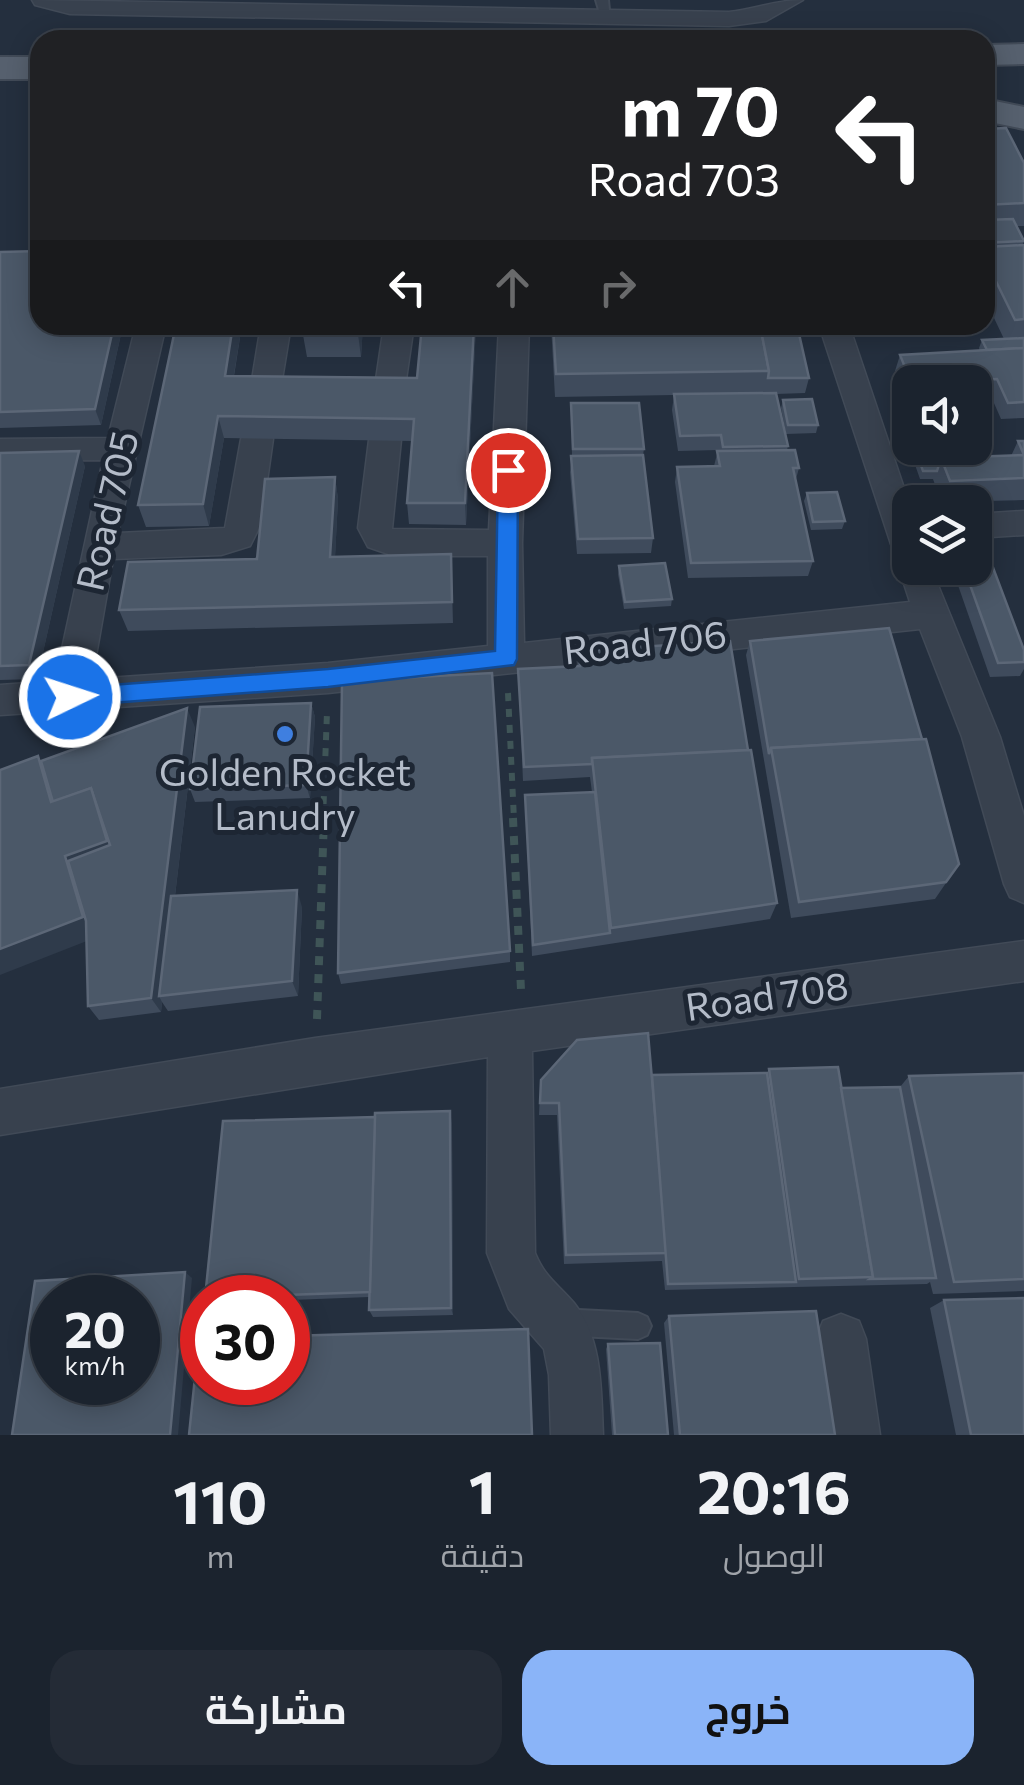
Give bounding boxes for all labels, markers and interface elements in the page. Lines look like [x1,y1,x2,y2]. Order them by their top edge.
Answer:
text: 70 m [621,65,780,150]
icon: left [815,70,945,200]
text: Road 703 [588,150,780,205]
icon: left [380,260,435,315]
icon: ahead [485,260,540,315]
icon: right [590,260,645,315]
map controls [892,365,992,585]
button: sound [892,365,992,465]
street label: Road 705 [64,426,147,595]
pin [466,428,551,513]
icon: arrive [481,443,536,498]
button: layers [892,485,992,585]
street label: Road 706 [561,609,729,672]
position arrow [18,645,122,749]
marker: Golden Rocket Lanudry [274,723,296,745]
place label: Golden Rocket Lanudry [159,747,411,838]
street label: Road 708 [682,960,851,1029]
speed limit sign: 30 [180,1275,310,1405]
text: 20 [64,1297,126,1358]
text: km/h [65,1350,125,1380]
text: 1 [469,1453,496,1526]
text: 20:16 [697,1453,851,1526]
text: 110 [173,1463,267,1536]
text: دقيقة [441,1534,524,1574]
text: الوصول [723,1534,825,1574]
text: m [206,1535,234,1575]
button: مشاركة [50,1650,502,1765]
button: خروج [522,1650,974,1765]

